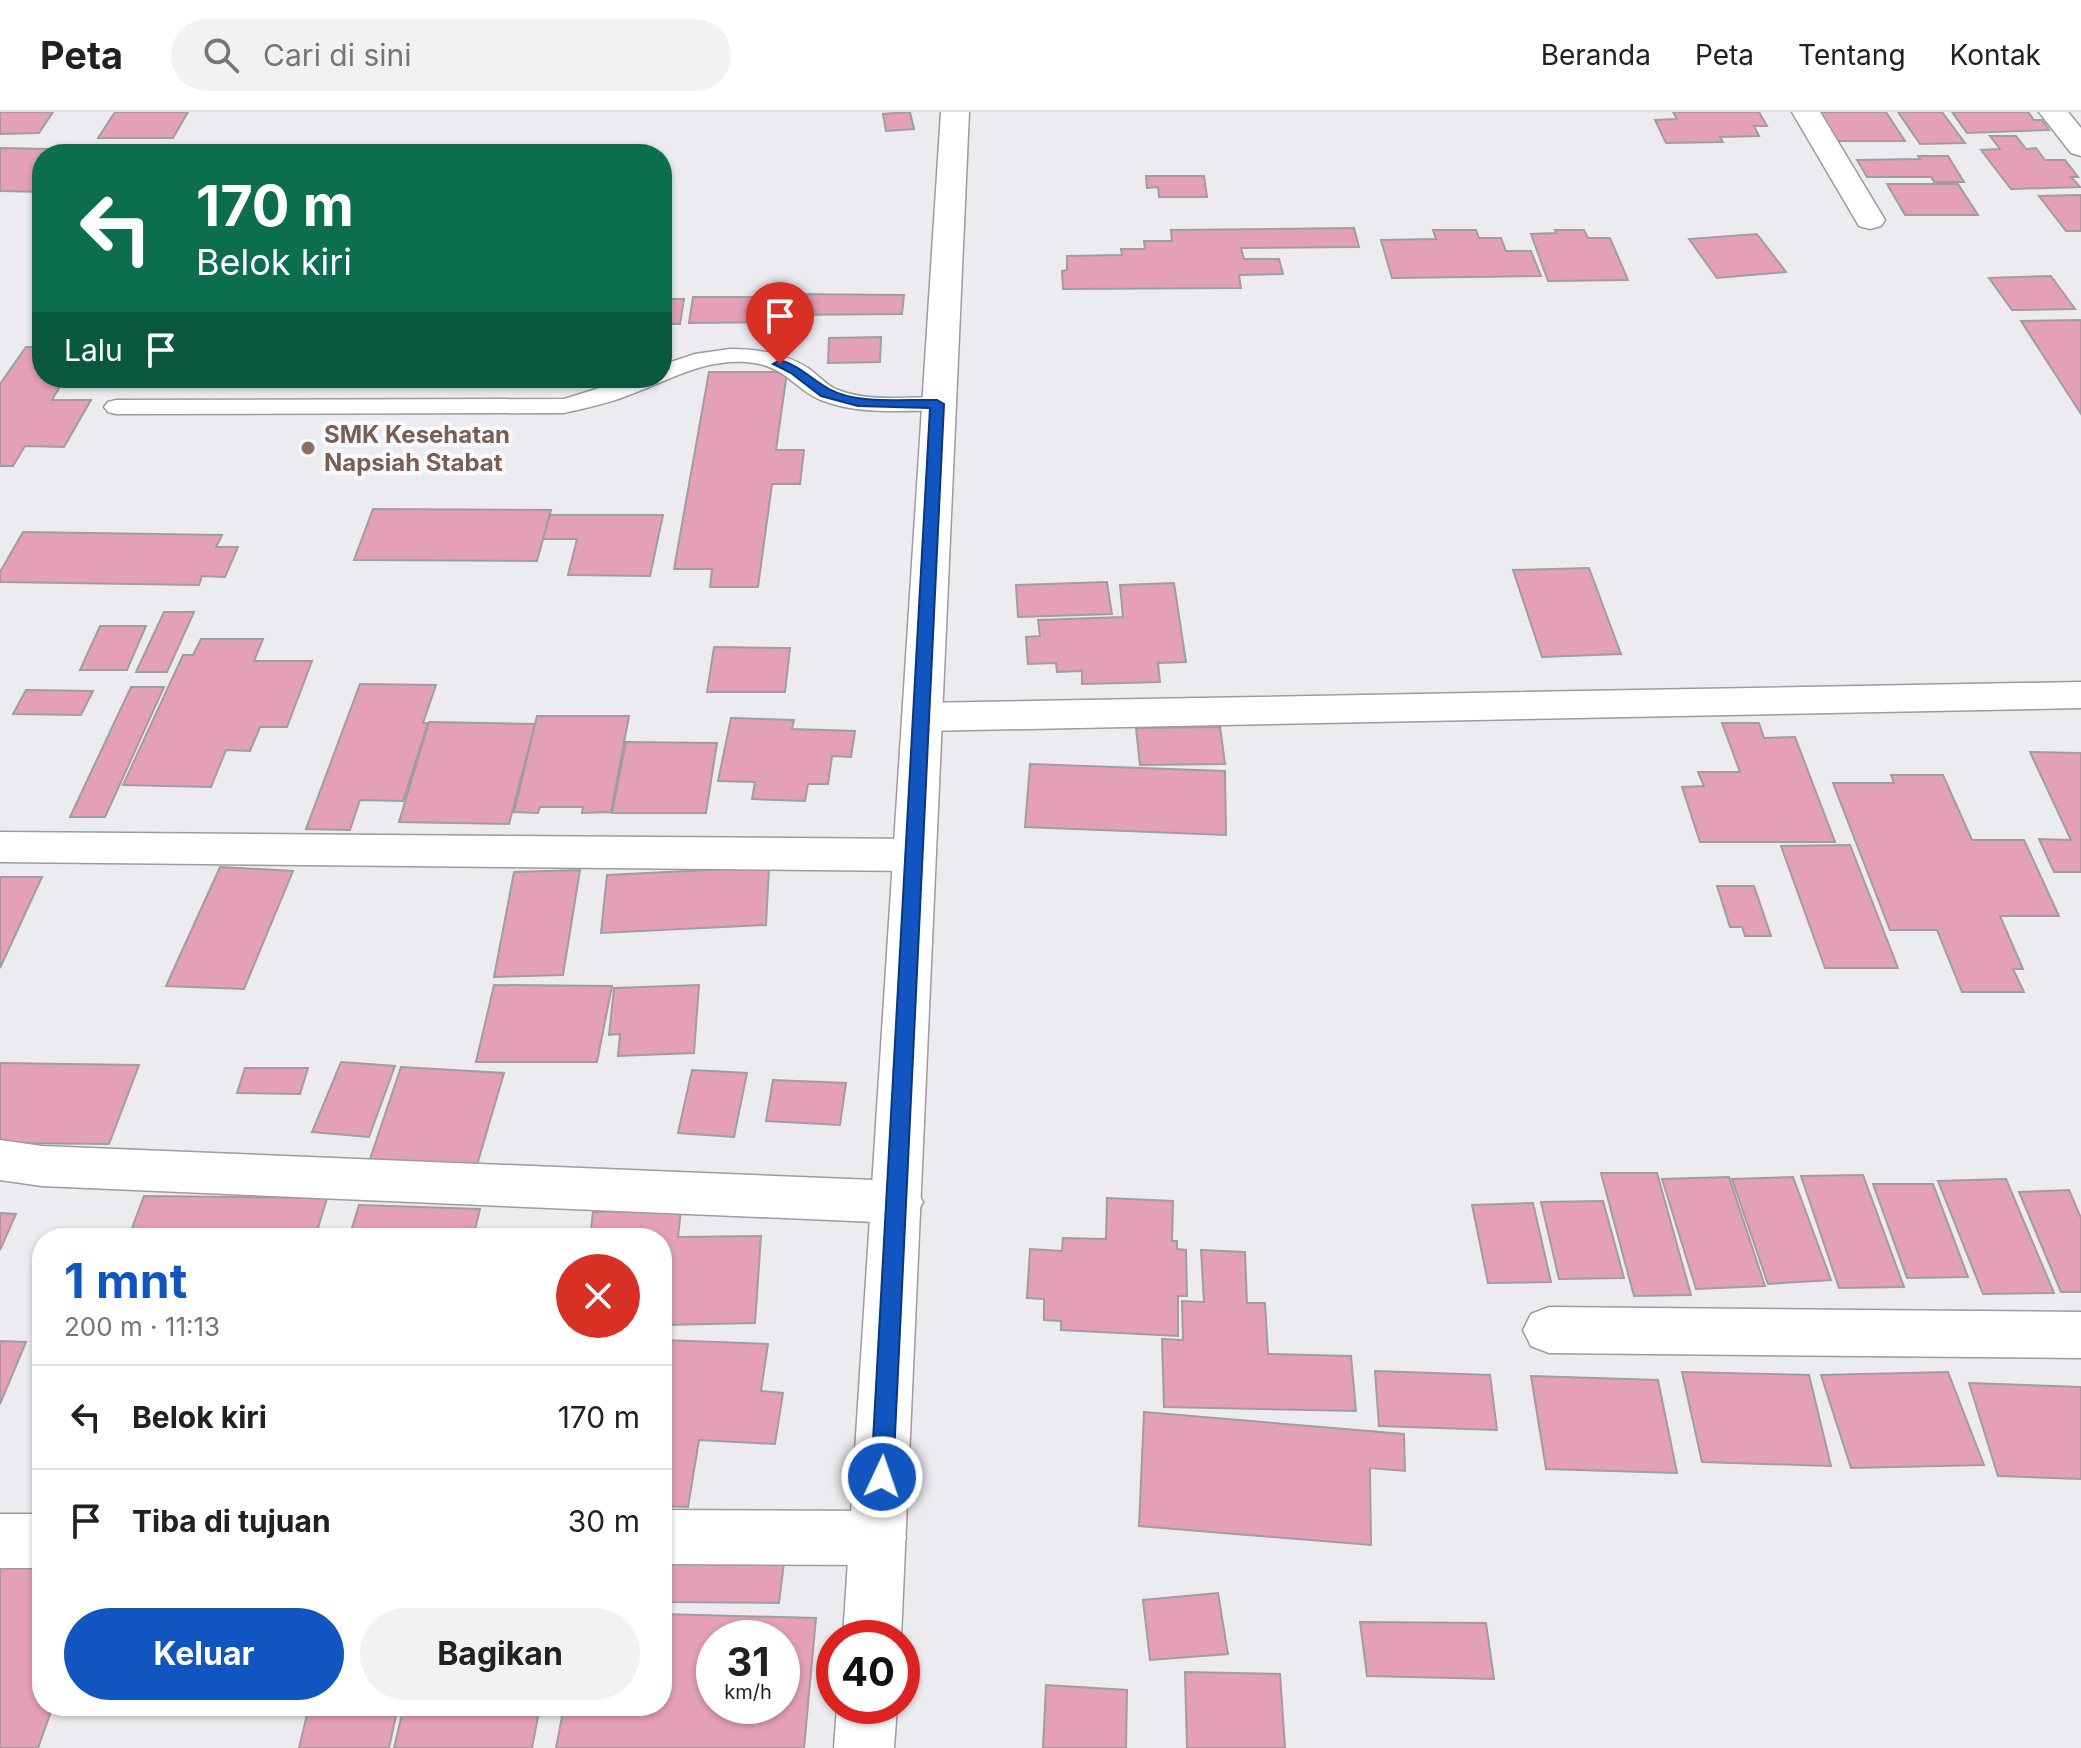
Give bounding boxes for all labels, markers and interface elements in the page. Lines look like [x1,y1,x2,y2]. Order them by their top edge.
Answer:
search box [171,19,731,91]
text: Peta [40,32,123,78]
icon: search [199,33,243,77]
text: Cari di sini [263,37,412,73]
text: Beranda [1541,38,1651,72]
text: Peta [1695,38,1754,72]
text: Tentang [1798,38,1906,72]
text: Kontak [1950,38,2041,72]
text: 170 m [196,172,354,240]
icon: left [64,176,168,280]
text: Belok kiri [196,240,352,284]
pin [746,282,814,364]
icon: arrive [758,294,802,338]
icon: arrive [139,328,183,372]
text: Lalu [64,332,123,368]
place label: SMK Kesehatan Napsiah Stabat [324,420,510,477]
marker: SMK Kesehatan Napsiah Stabat [299,439,317,457]
text: 1 mnt [64,1251,187,1310]
button: close [556,1254,640,1338]
text: 200 m · 11:13 [64,1311,220,1342]
icon: left [64,1395,108,1439]
text: Belok kiri [132,1399,267,1435]
text: 170 m [558,1399,640,1435]
position arrow [840,1435,924,1519]
icon: arrive [64,1499,108,1543]
text: Tiba di tujuan [132,1503,331,1539]
text: 30 m [568,1503,640,1539]
button: Keluar [64,1608,344,1700]
button: Bagikan [360,1608,640,1700]
speed limit sign: 40 [816,1620,920,1724]
text: 31 [726,1637,770,1686]
text: km/h [724,1680,772,1704]

